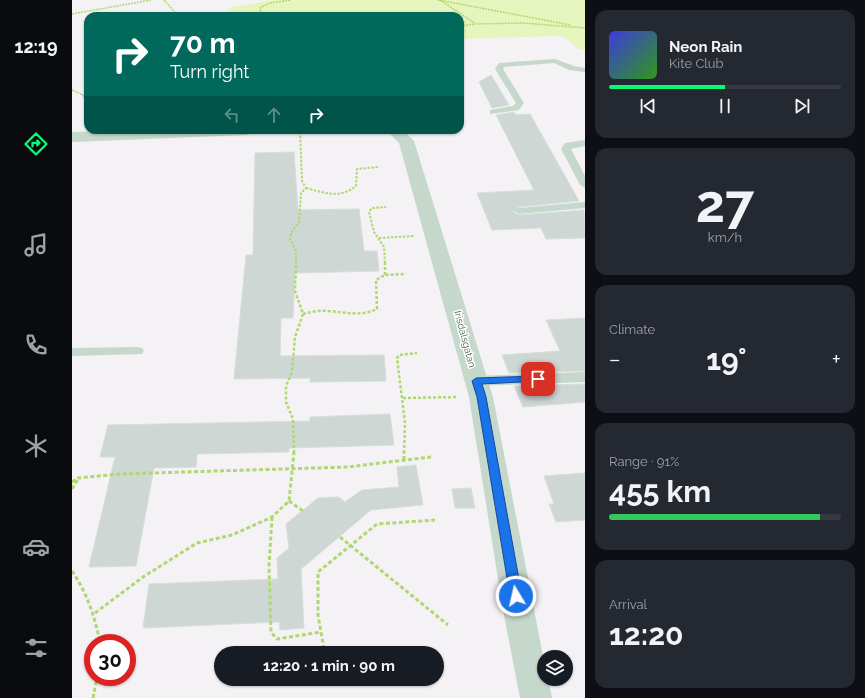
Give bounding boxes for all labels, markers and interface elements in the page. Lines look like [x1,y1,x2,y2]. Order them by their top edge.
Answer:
text: 70 m [170,27,236,60]
icon: right [104,28,156,80]
text: 12:19 [15,36,57,57]
text: Neon Rain [669,38,742,56]
text: Kite Club [669,56,724,71]
text: Turn right [170,61,249,82]
icon: previous [637,95,659,117]
icon: pause [714,95,736,117]
icon: next [791,95,813,117]
icon: left [221,104,243,126]
icon: ahead [263,104,285,126]
icon: right [305,104,327,126]
icon: directions [22,130,50,158]
text: 27 [696,173,754,234]
text: km/h [708,230,742,245]
icon: music [22,231,50,259]
street label: Irisdalsgatan [452,309,478,369]
text: Climate [609,322,655,337]
icon: phone [22,331,50,359]
text: 19° [706,342,746,377]
text: − [609,346,621,372]
text: + [832,346,841,372]
pin [521,362,555,396]
icon: arrive [527,368,549,390]
icon: climate [22,432,50,460]
text: Range · 91% [609,454,679,469]
text: 455 km [609,474,711,509]
icon: car [22,533,50,561]
position arrow [495,575,537,617]
text: Arrival [609,597,647,612]
text: 12:20 [609,617,684,652]
icon: filters [22,634,50,662]
speed limit sign: 30 [84,634,136,686]
map controls [537,650,573,686]
button: layers [537,650,573,686]
text: 12:20 · 1 min · 90 m [263,657,395,675]

